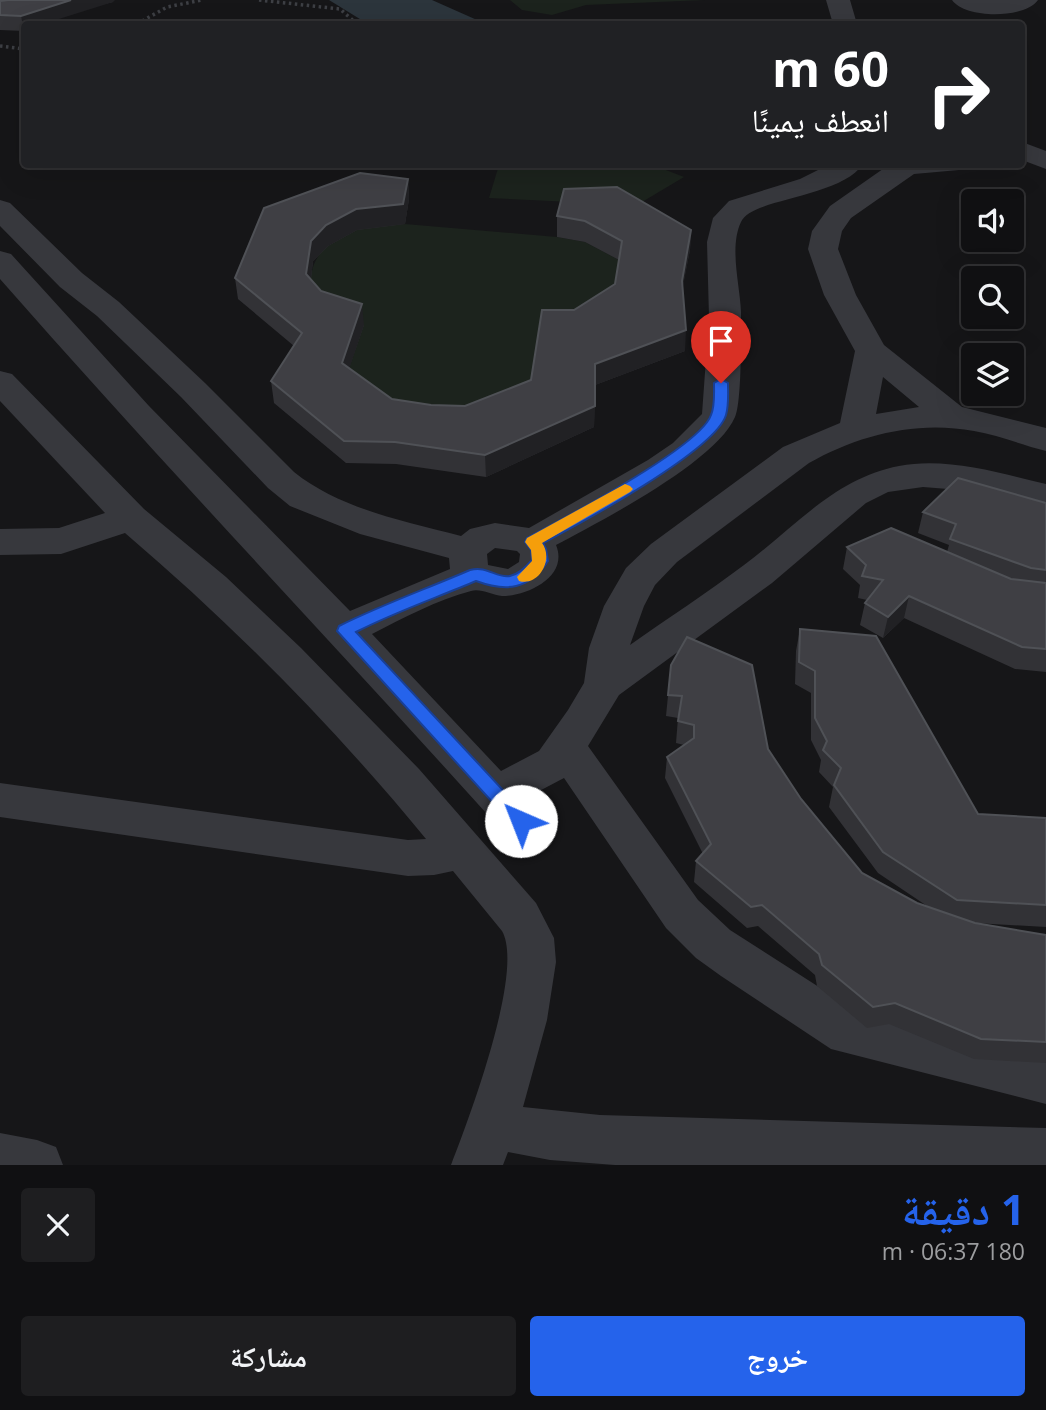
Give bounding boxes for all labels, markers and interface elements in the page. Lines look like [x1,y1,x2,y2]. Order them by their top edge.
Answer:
text: 60 m [772,35,889,101]
icon: right [913,49,1004,140]
text: انعطف يمينًا [752,98,889,141]
map controls [961,189,1024,406]
button: sound [961,189,1024,252]
button: search [961,266,1024,329]
pin [691,311,751,383]
icon: arrive [702,322,740,360]
button: layers [961,343,1024,406]
position arrow [484,784,558,858]
text: 1 دقيقة [902,1180,1025,1237]
button: close [21,1188,95,1262]
text: 180 m · 06:37 [882,1235,1025,1267]
button: مشاركة [21,1316,516,1396]
button: خروج [530,1316,1025,1396]

